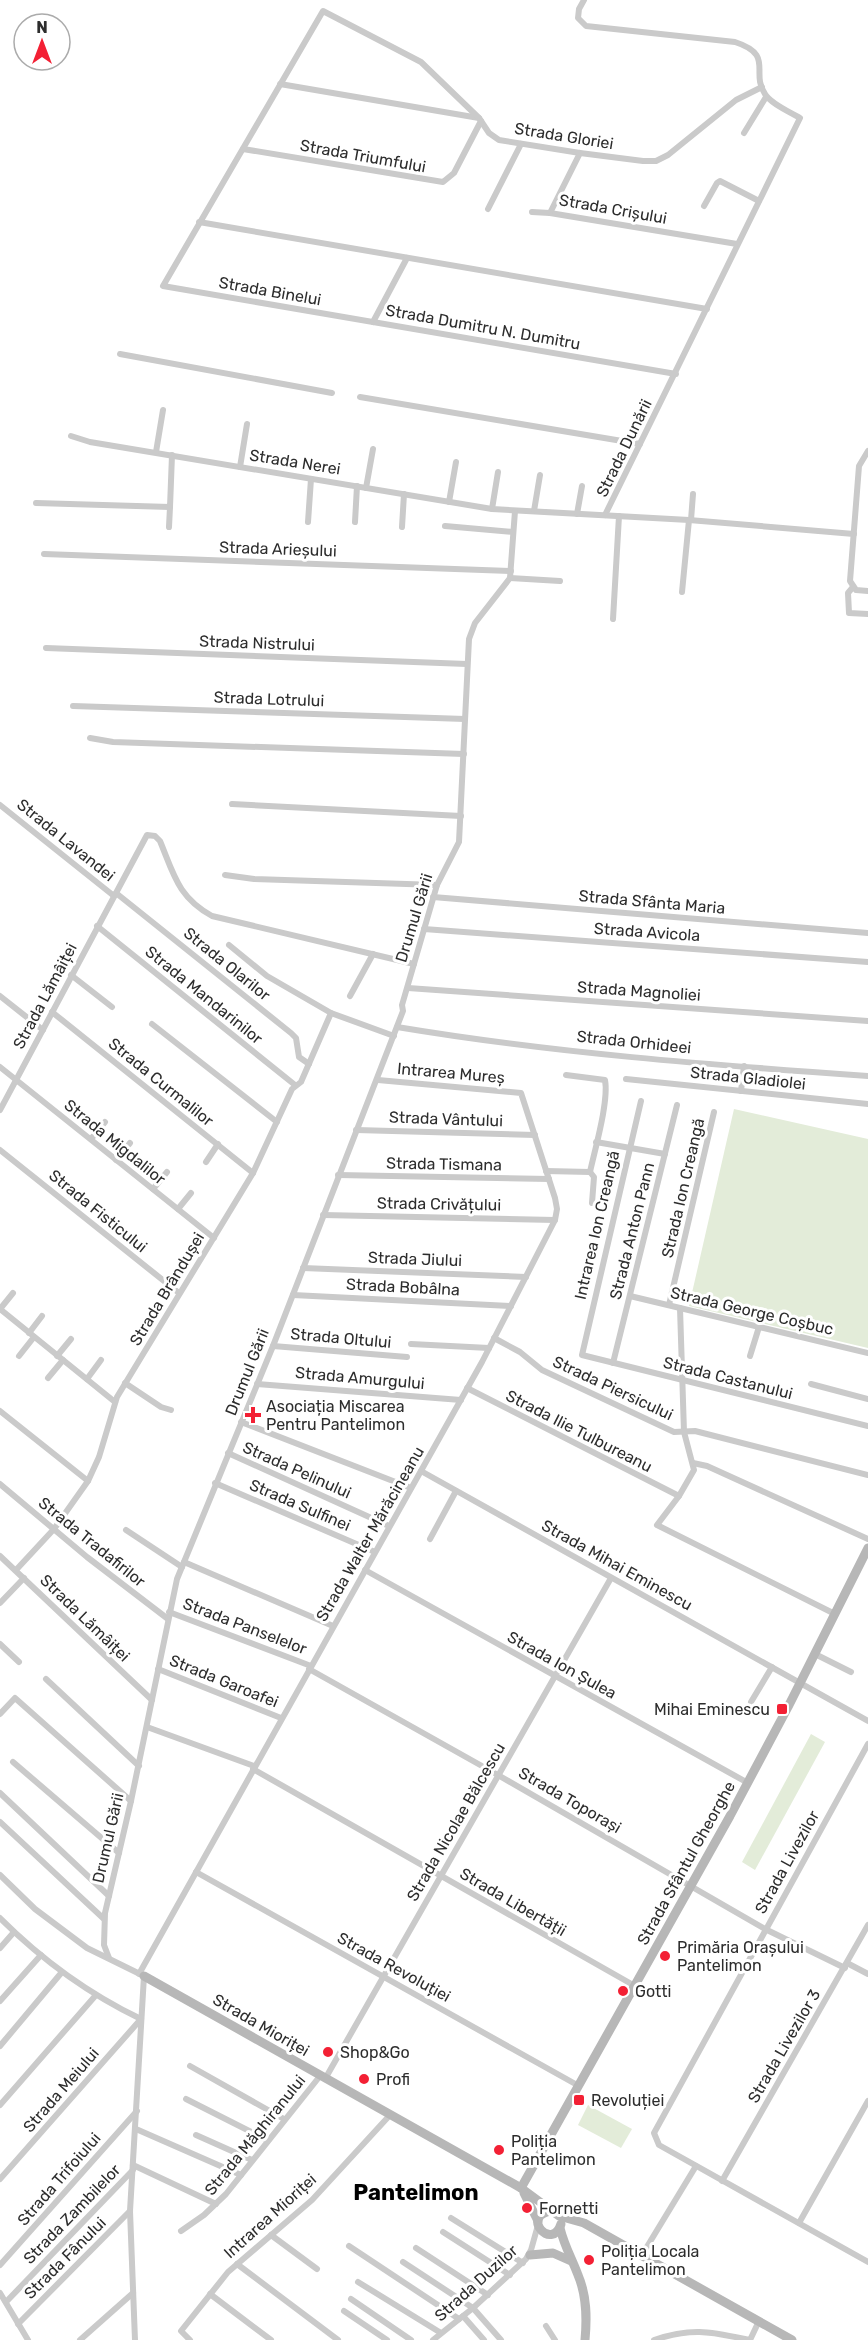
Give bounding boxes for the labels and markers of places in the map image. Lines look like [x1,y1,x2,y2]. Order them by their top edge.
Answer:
place label: Asociația Miscarea Pentru Pantelimon [266,1397,405,1434]
marker: Asociația Miscarea Pentru Pantelimon [244,1406,262,1424]
place label: Mihai Eminescu [654,1700,770,1719]
marker: Mihai Eminescu [775,1702,789,1716]
place label: Primăria Orașului Pantelimon [677,1938,804,1975]
marker: Primăria Orașului Pantelimon [658,1949,672,1963]
place label: Gotti [635,1982,671,2001]
marker: Gotti [616,1984,630,1998]
place label: Shop&Go [340,2043,410,2062]
marker: Shop&Go [321,2045,335,2059]
place label: Profi [376,2070,410,2089]
marker: Profi [357,2072,371,2086]
place label: Revoluției [591,2091,664,2110]
marker: Revoluției [572,2093,586,2107]
place label: Poliția Pantelimon [511,2132,596,2169]
marker: Poliția Pantelimon [492,2143,506,2157]
place label: Fornetti [539,2199,598,2218]
marker: Fornetti [520,2201,534,2215]
place label: Poliția Locala Pantelimon [601,2242,699,2279]
marker: Poliția Locala Pantelimon [582,2253,596,2267]

